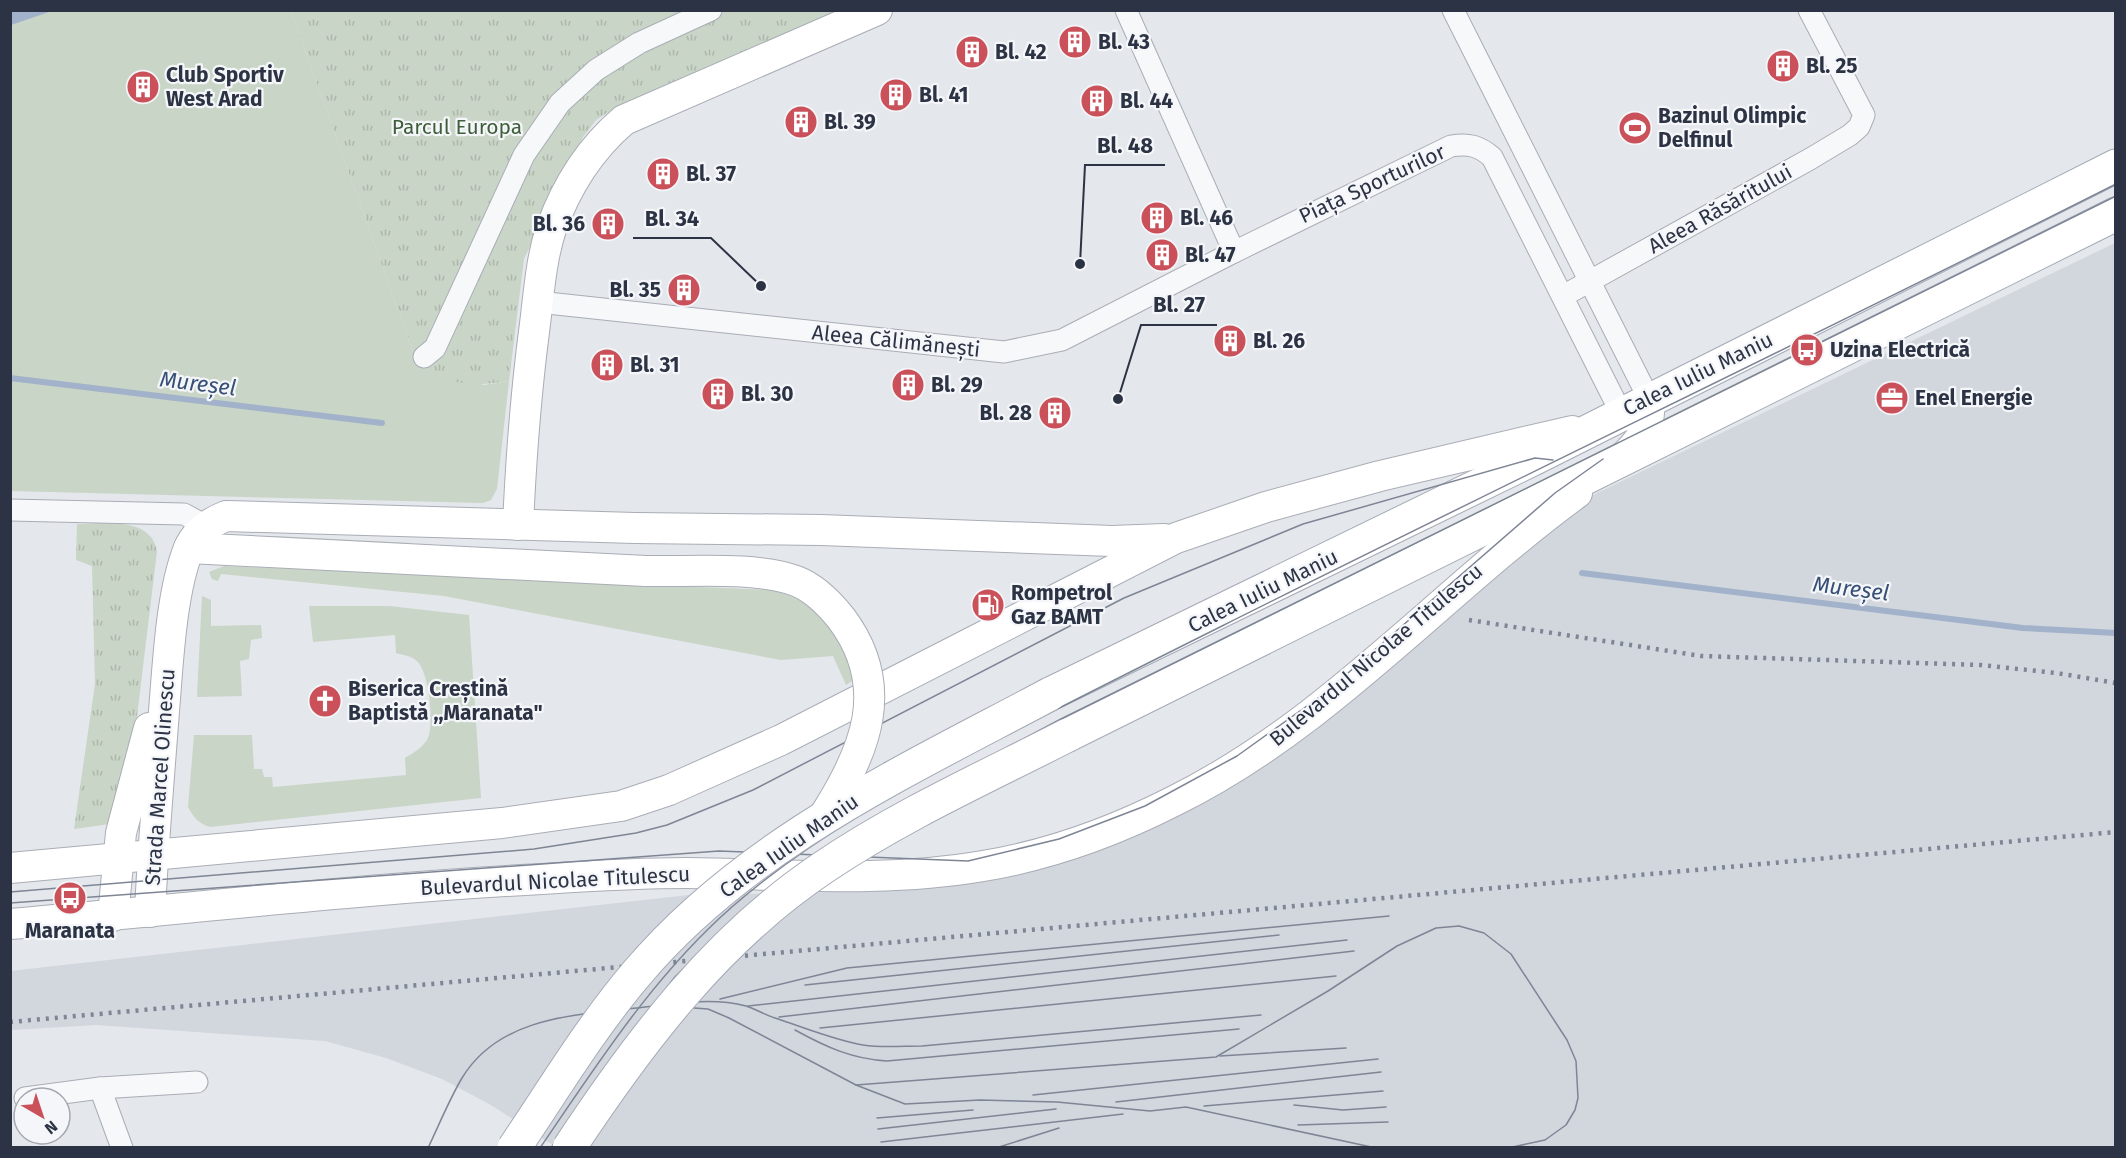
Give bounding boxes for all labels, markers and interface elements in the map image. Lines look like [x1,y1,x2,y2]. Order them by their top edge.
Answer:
building icon: Bl. 43 [1057,24,1093,60]
place label: Bl. 43 [1098,29,1150,55]
building icon: Bl. 42 [954,34,990,70]
place label: Bl. 42 [995,39,1047,65]
building icon: Bl. 25 [1765,48,1801,84]
place label: Bl. 25 [1806,53,1858,79]
place label: Club Sportiv West Arad [166,62,284,112]
building icon: Club Sportiv West Arad [125,69,161,105]
building icon: Bl. 41 [878,77,914,113]
place label: Bl. 41 [919,82,968,108]
building icon: Bl. 44 [1079,83,1115,119]
place label: Bl. 44 [1120,88,1173,114]
place label: Bazinul Olimpic Delfinul [1658,103,1806,153]
building icon: Bl. 39 [783,104,819,140]
place label: Bl. 39 [824,109,876,135]
sports icon: Bazinul Olimpic Delfinul [1617,110,1653,146]
park label: Parcul Europa [392,114,522,140]
callout: Bl. 48 [1085,125,1165,165]
text: Bl. 48 [1097,132,1153,159]
street label: Piața Sporturilor [1295,139,1449,229]
building icon: Bl. 37 [645,156,681,192]
street label: Aleea Răsăritului [1643,159,1797,259]
place label: Bl. 37 [686,161,736,187]
callout: Bl. 34 [633,198,711,238]
building icon: Bl. 46 [1139,200,1175,236]
text: Bl. 34 [645,205,699,232]
place label: Bl. 46 [1180,205,1233,231]
building icon: Bl. 36 [590,206,626,242]
place label: Bl. 36 [533,211,585,237]
building icon: Bl. 47 [1144,237,1180,273]
place label: Bl. 47 [1185,242,1236,268]
building icon: Bl. 35 [666,272,702,308]
place label: Bl. 35 [609,277,661,303]
callout: Bl. 27 [1141,285,1217,325]
text: Bl. 27 [1153,291,1205,318]
street label: Aleea Călimănești [811,319,981,363]
building icon: Bl. 26 [1212,323,1248,359]
street label: Calea Iuliu Maniu [1619,326,1777,422]
place label: Bl. 26 [1253,328,1305,354]
bus stop icon: Uzina Electrică [1789,332,1825,368]
place label: Uzina Electrică [1830,337,1970,363]
building icon: Bl. 31 [589,347,625,383]
place label: Bl. 31 [630,352,680,378]
water label: Mureșel [158,365,238,403]
building icon: Bl. 29 [890,367,926,403]
place label: Bl. 29 [931,372,983,398]
building icon: Bl. 30 [700,376,736,412]
office icon: Enel Energie [1874,380,1910,416]
place label: Bl. 30 [741,381,794,407]
place label: Enel Energie [1915,385,2033,411]
building icon: Bl. 28 [1037,395,1073,431]
place label: Bl. 28 [980,400,1032,426]
street label: Calea Iuliu Maniu [1184,543,1342,639]
street label: Bulevardul Nicolae Titulescu [1264,558,1488,752]
water label: Mureșel [1811,570,1891,608]
place label: Rompetrol Gaz BAMT [1011,580,1113,630]
fuel station icon: Rompetrol Gaz BAMT [970,587,1006,623]
street label: Strada Marcel Olinescu [139,668,181,886]
place label: Biserica Creștină Baptistă ,,Maranata" [348,676,543,726]
church icon: Biserica Creștină Baptistă ,,Maranata" [307,683,343,719]
street label: Calea Iuliu Maniu [715,788,863,904]
street label: Bulevardul Nicolae Titulescu [419,861,691,901]
bus stop icon: Maranata [52,880,88,916]
place label: Maranata [25,918,115,944]
north arrow [12,1086,72,1146]
text: N [41,1117,61,1138]

